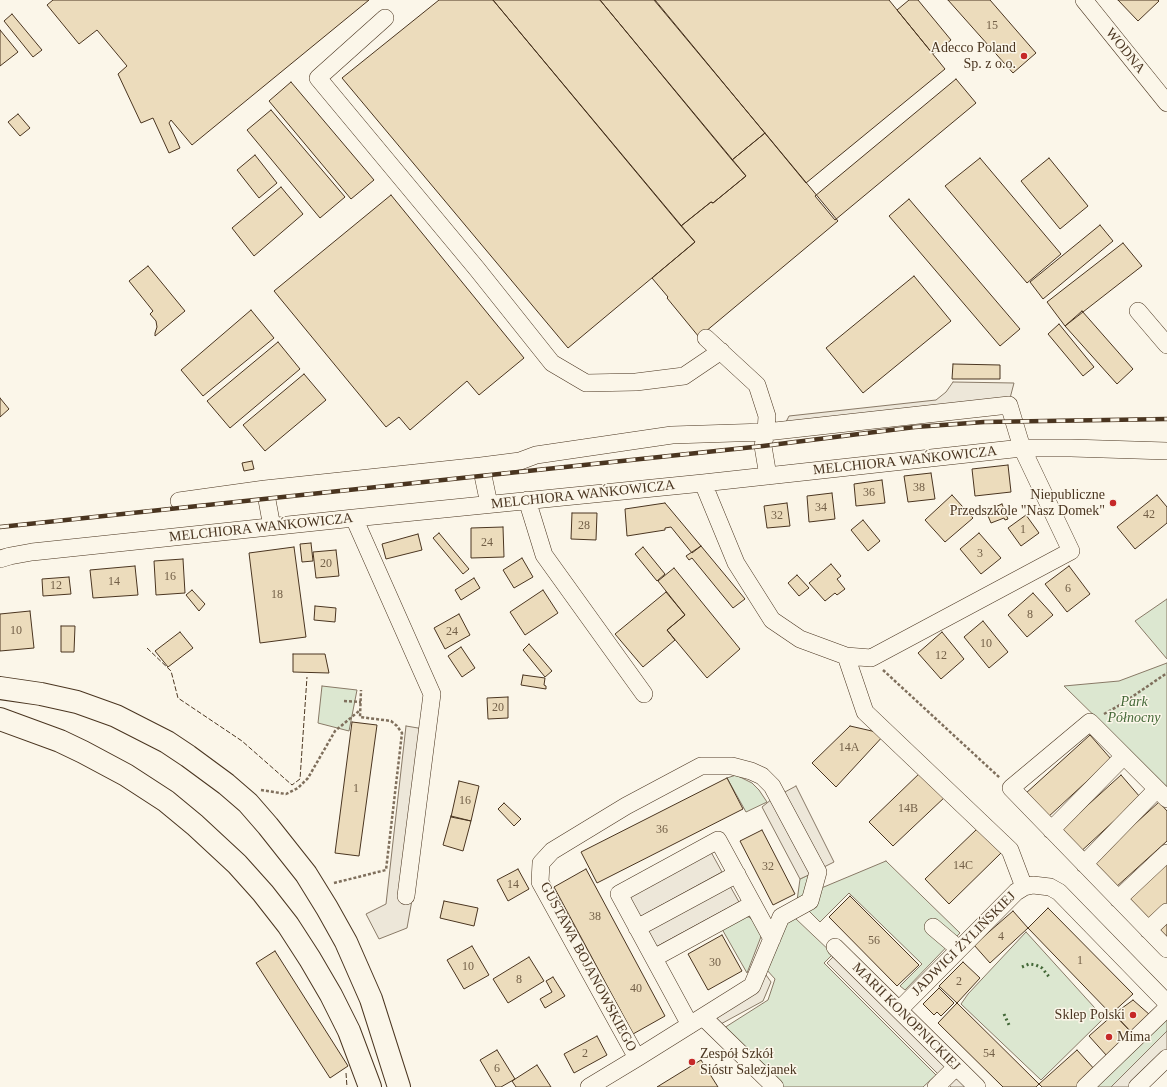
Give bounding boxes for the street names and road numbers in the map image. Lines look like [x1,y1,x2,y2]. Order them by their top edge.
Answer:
street label: WODNA [1102,25,1148,77]
street label: MELCHIORA WAŃKOWICZA [812,443,998,479]
street label: MELCHIORA WAŃKOWICZA [490,477,676,513]
street label: MELCHIORA WAŃKOWICZA [168,510,354,546]
street label: GUSTAWA BOJANOWSKIEGO [536,879,640,1055]
street label: JADWIGI ŻYLIŃSKIEJ [908,888,1020,1000]
street label: MARII KONOPNICKIEJ [849,960,963,1074]

